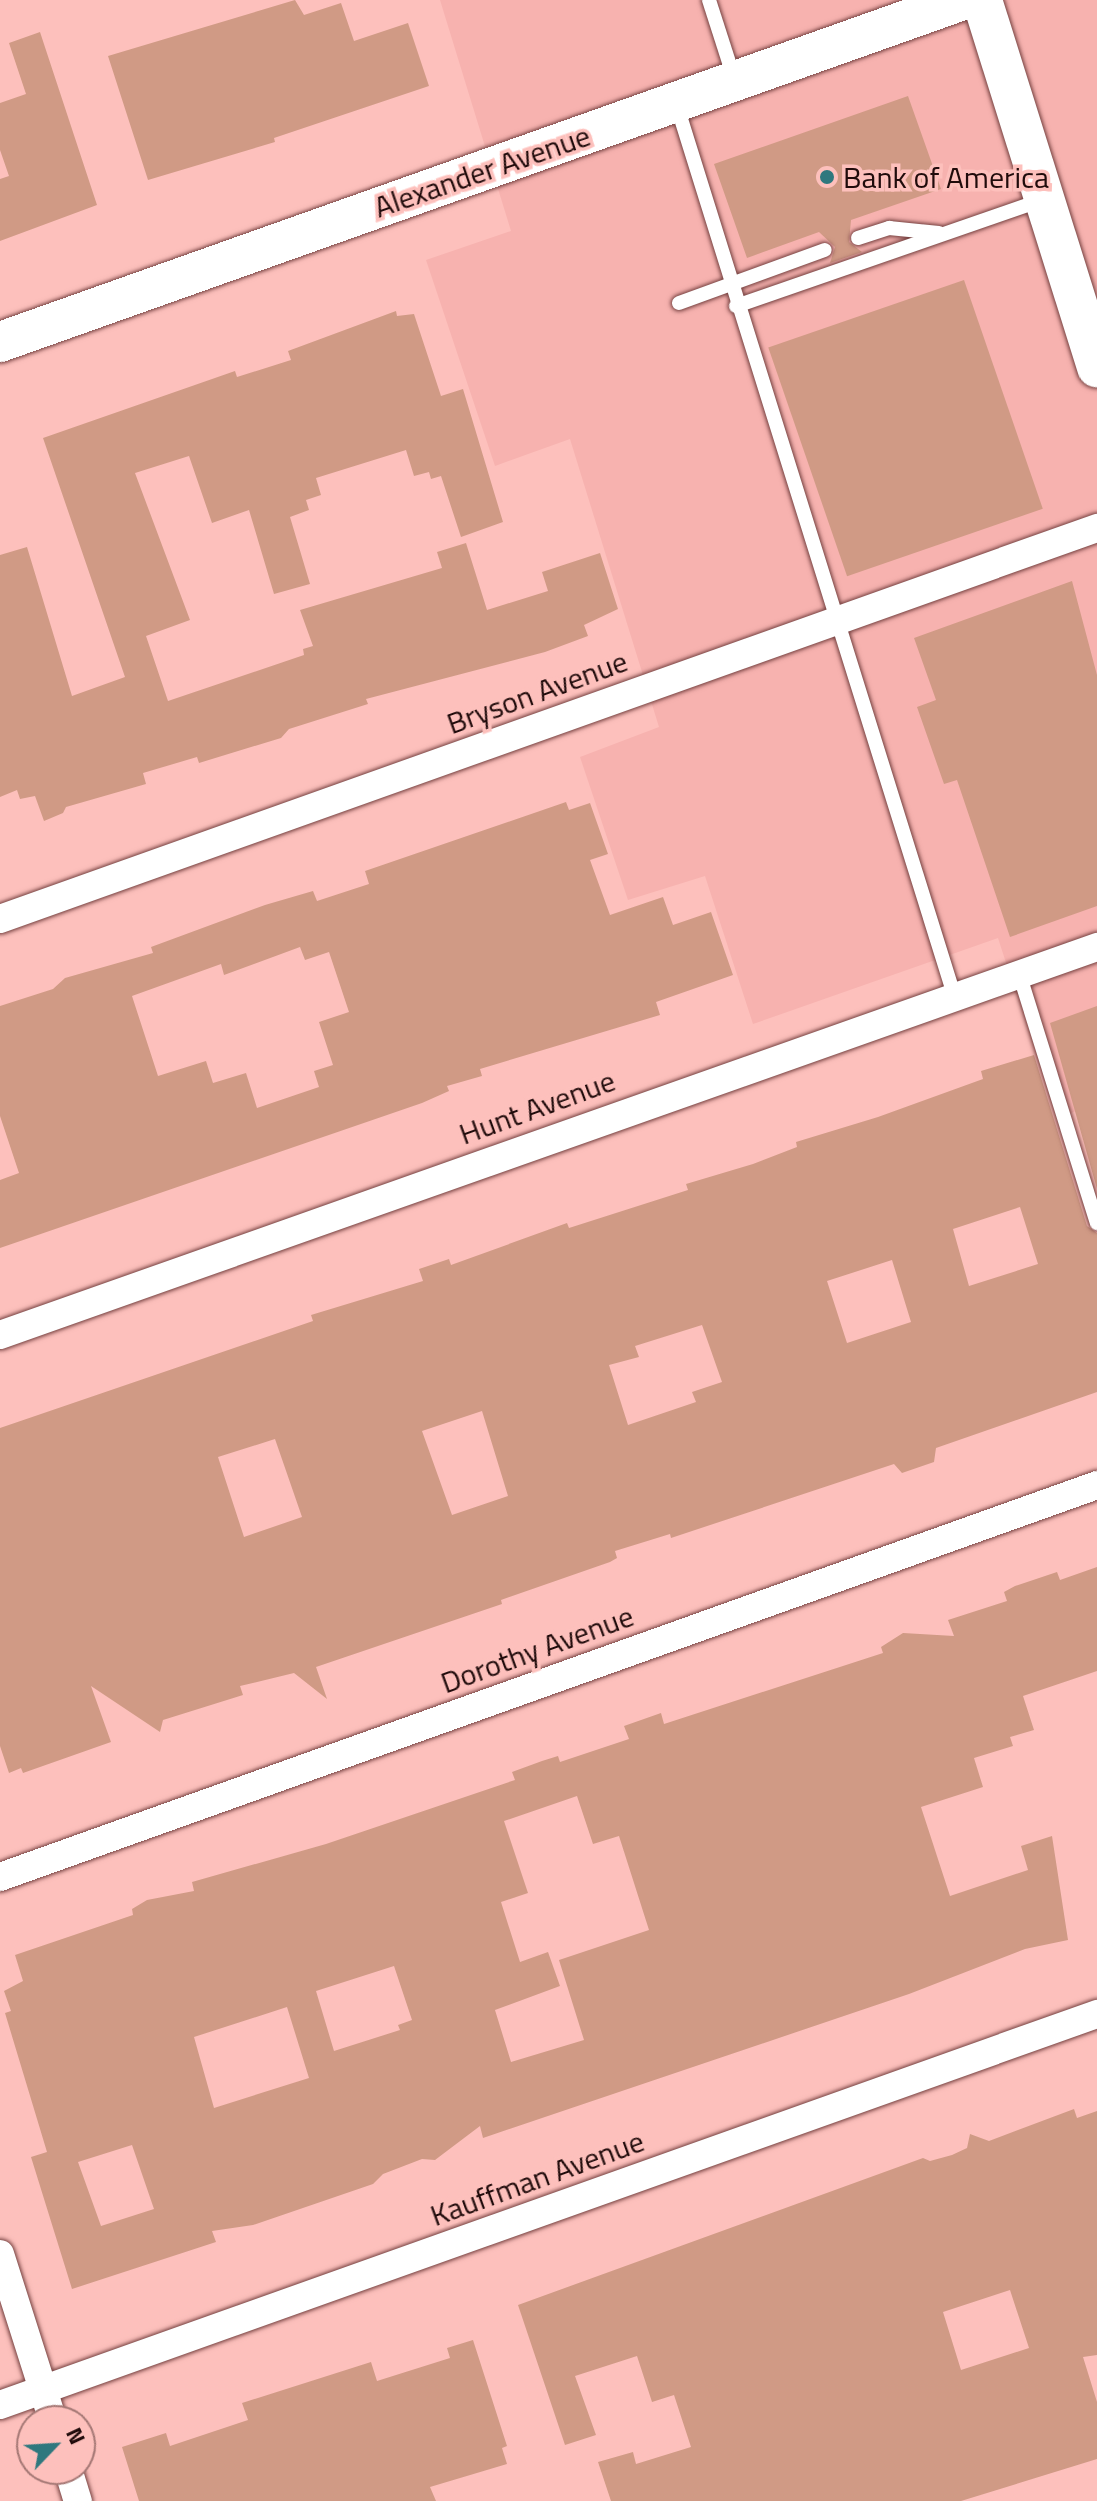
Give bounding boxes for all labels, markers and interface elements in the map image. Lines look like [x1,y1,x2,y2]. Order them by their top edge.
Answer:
street label: Alexander Avenue [369,117,595,225]
place label: Bank of America [843,159,1049,195]
marker: Bank of America [818,168,836,186]
street label: Bryson Avenue [442,643,632,741]
street label: Hunt Avenue [454,1062,620,1152]
street label: Dorothy Avenue [436,1597,638,1701]
street label: Kauffman Avenue [425,2123,649,2233]
north arrow [16,2405,96,2485]
text: N [57,2422,95,2450]

